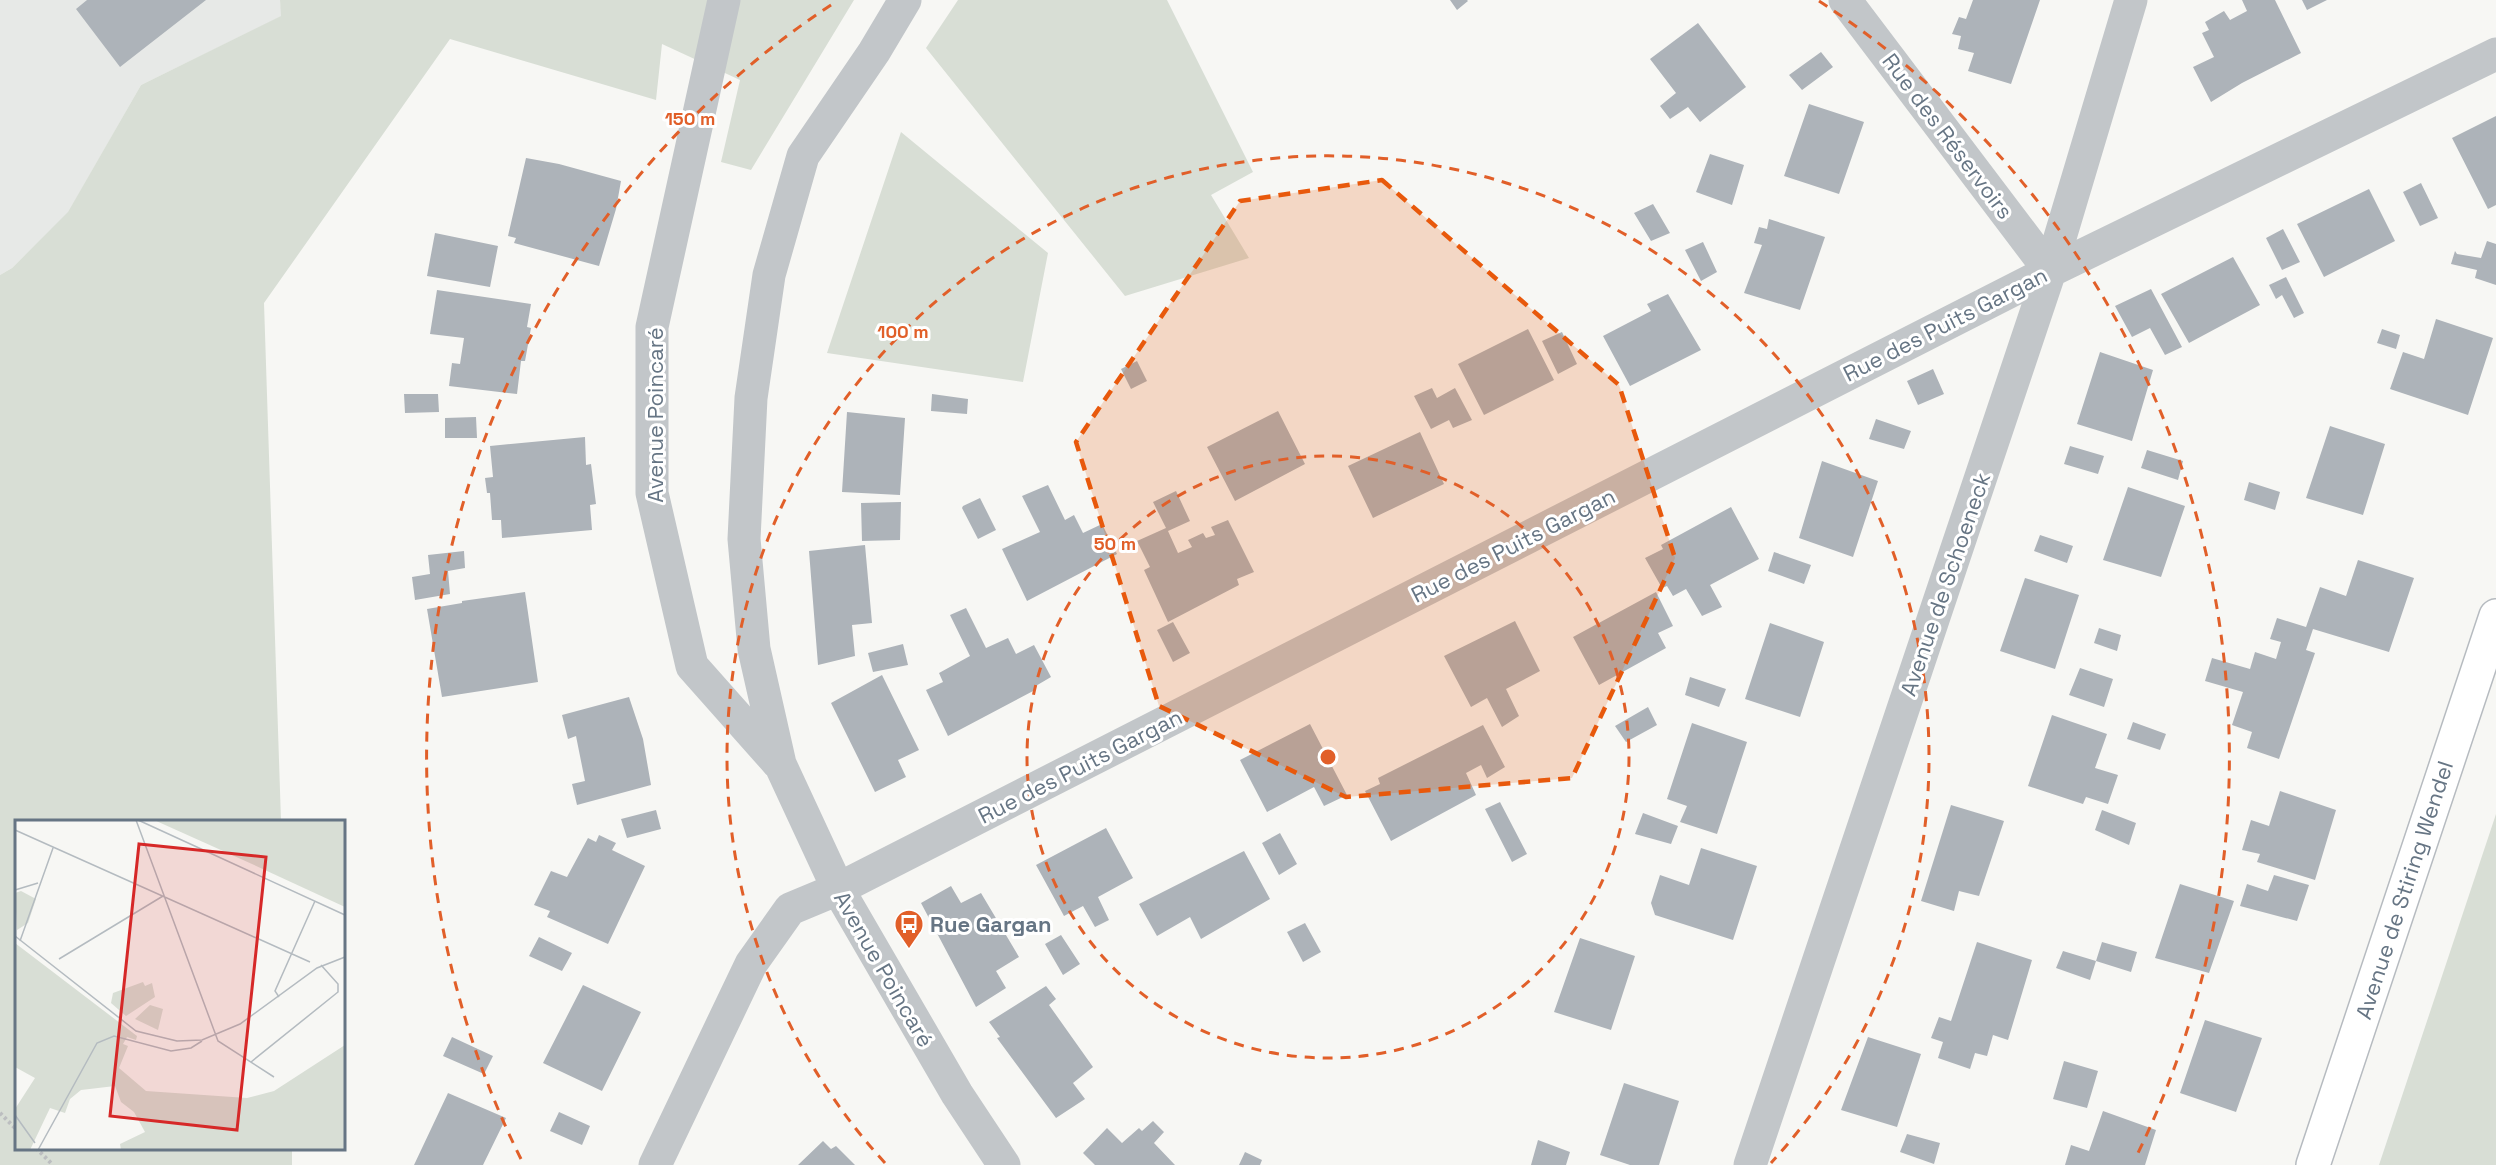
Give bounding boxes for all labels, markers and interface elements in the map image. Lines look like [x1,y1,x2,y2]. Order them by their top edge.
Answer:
street label: Rue des Réservoirs [1877,48,2019,224]
text: 150 m [665,107,715,130]
street label: Rue des Puits Gargan [1838,260,2052,388]
text: 100 m [877,320,929,343]
street label: Avenue Poincaré [641,327,669,503]
street label: Avenue de Schoeneck [1894,468,1996,699]
street label: Rue des Puits Gargan [1406,481,1620,609]
text: 50 m [1094,532,1136,555]
street label: Rue des Puits Gargan [973,702,1187,830]
centre of rings [1318,747,1338,767]
street label: Avenue de Stiring Wendel [2349,757,2459,1023]
inset map [15,820,345,1150]
street label: Avenue Poincaré [828,886,940,1052]
bus stop icon: Rue Gargan [893,908,925,950]
place label: Rue Gargan [930,910,1052,938]

